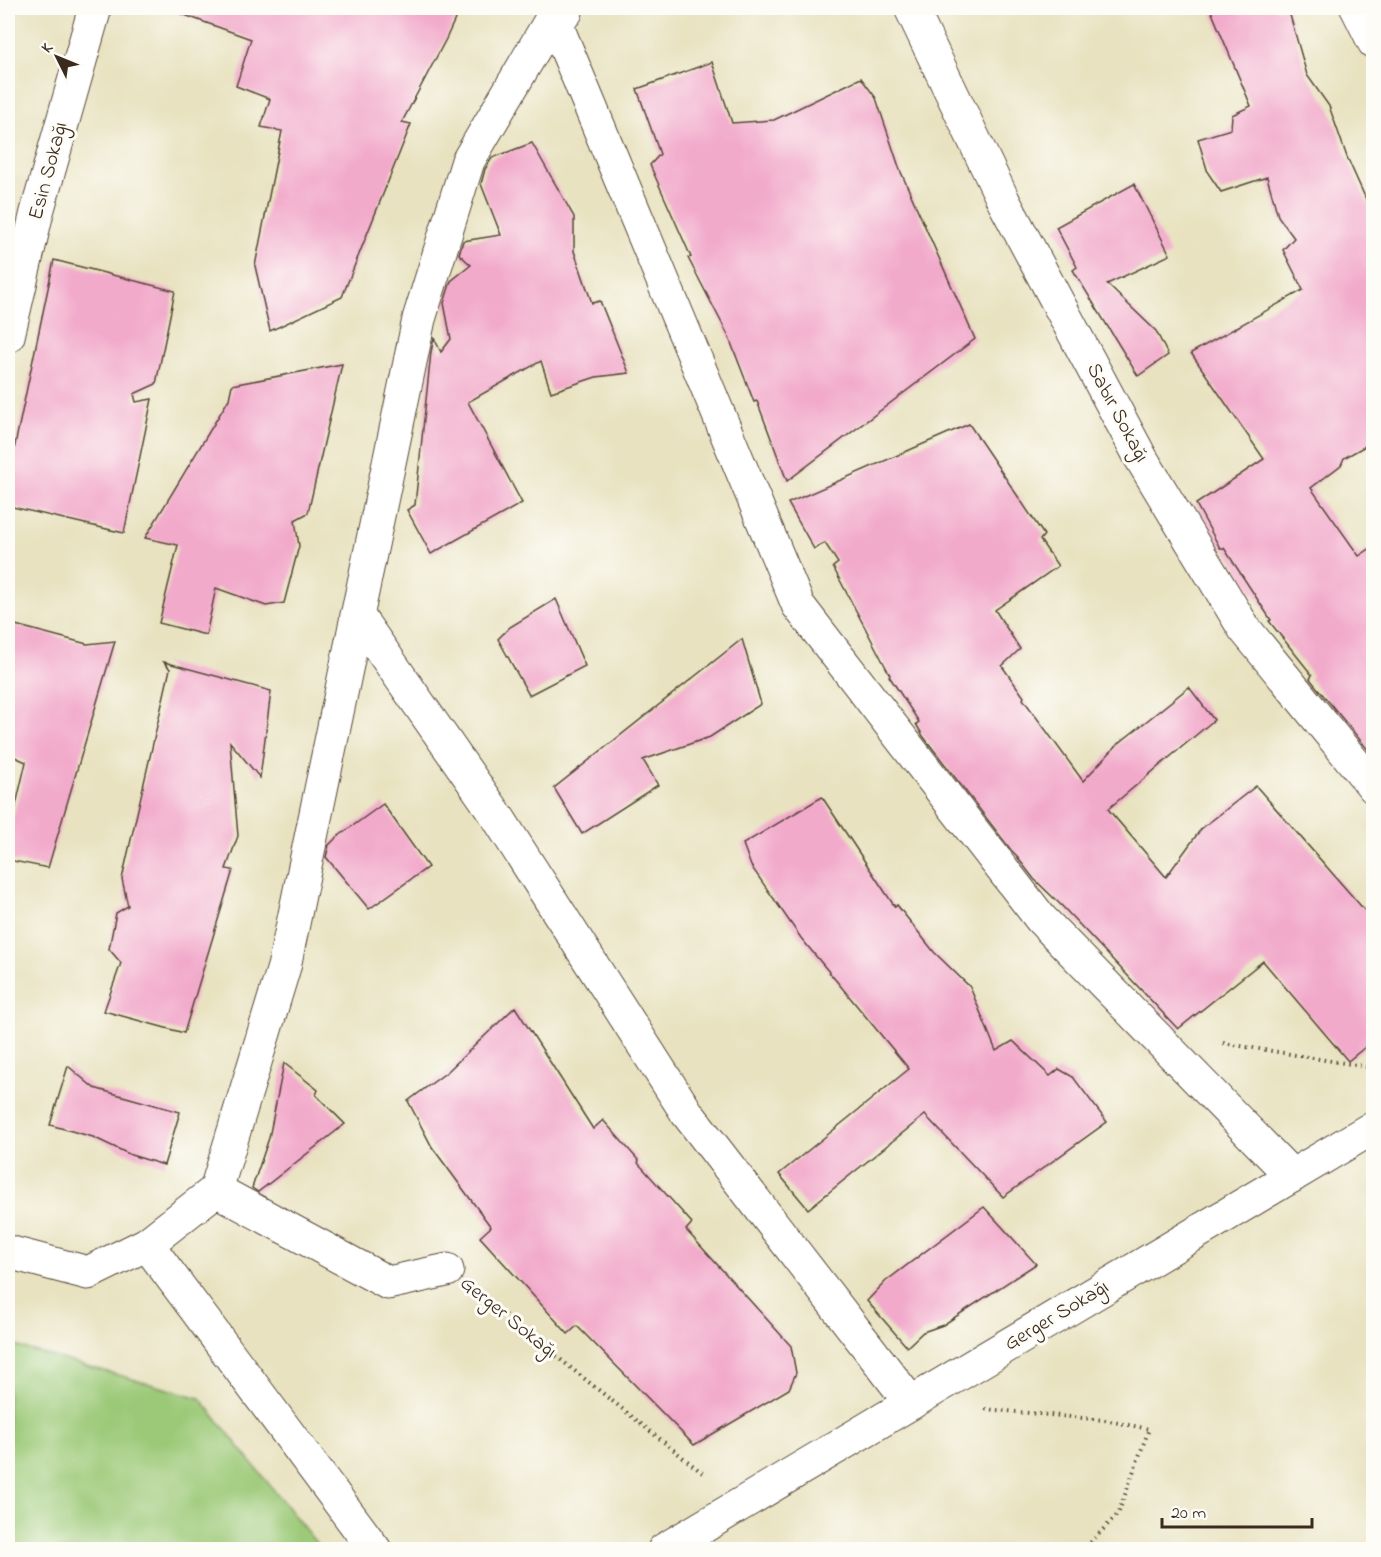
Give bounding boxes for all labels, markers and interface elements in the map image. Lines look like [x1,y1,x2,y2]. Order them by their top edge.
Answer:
north arrow [27,27,87,87]
text: K [36,36,60,59]
street label: Esin Sokağı [22,119,78,224]
street label: Sabır Sokağı [1076,358,1156,469]
street label: Gerger Sokağı [452,1269,563,1368]
street label: Gerger Sokağı [999,1273,1116,1361]
scale bar [1162,1491,1312,1529]
text: 20 m [1171,1501,1206,1527]

